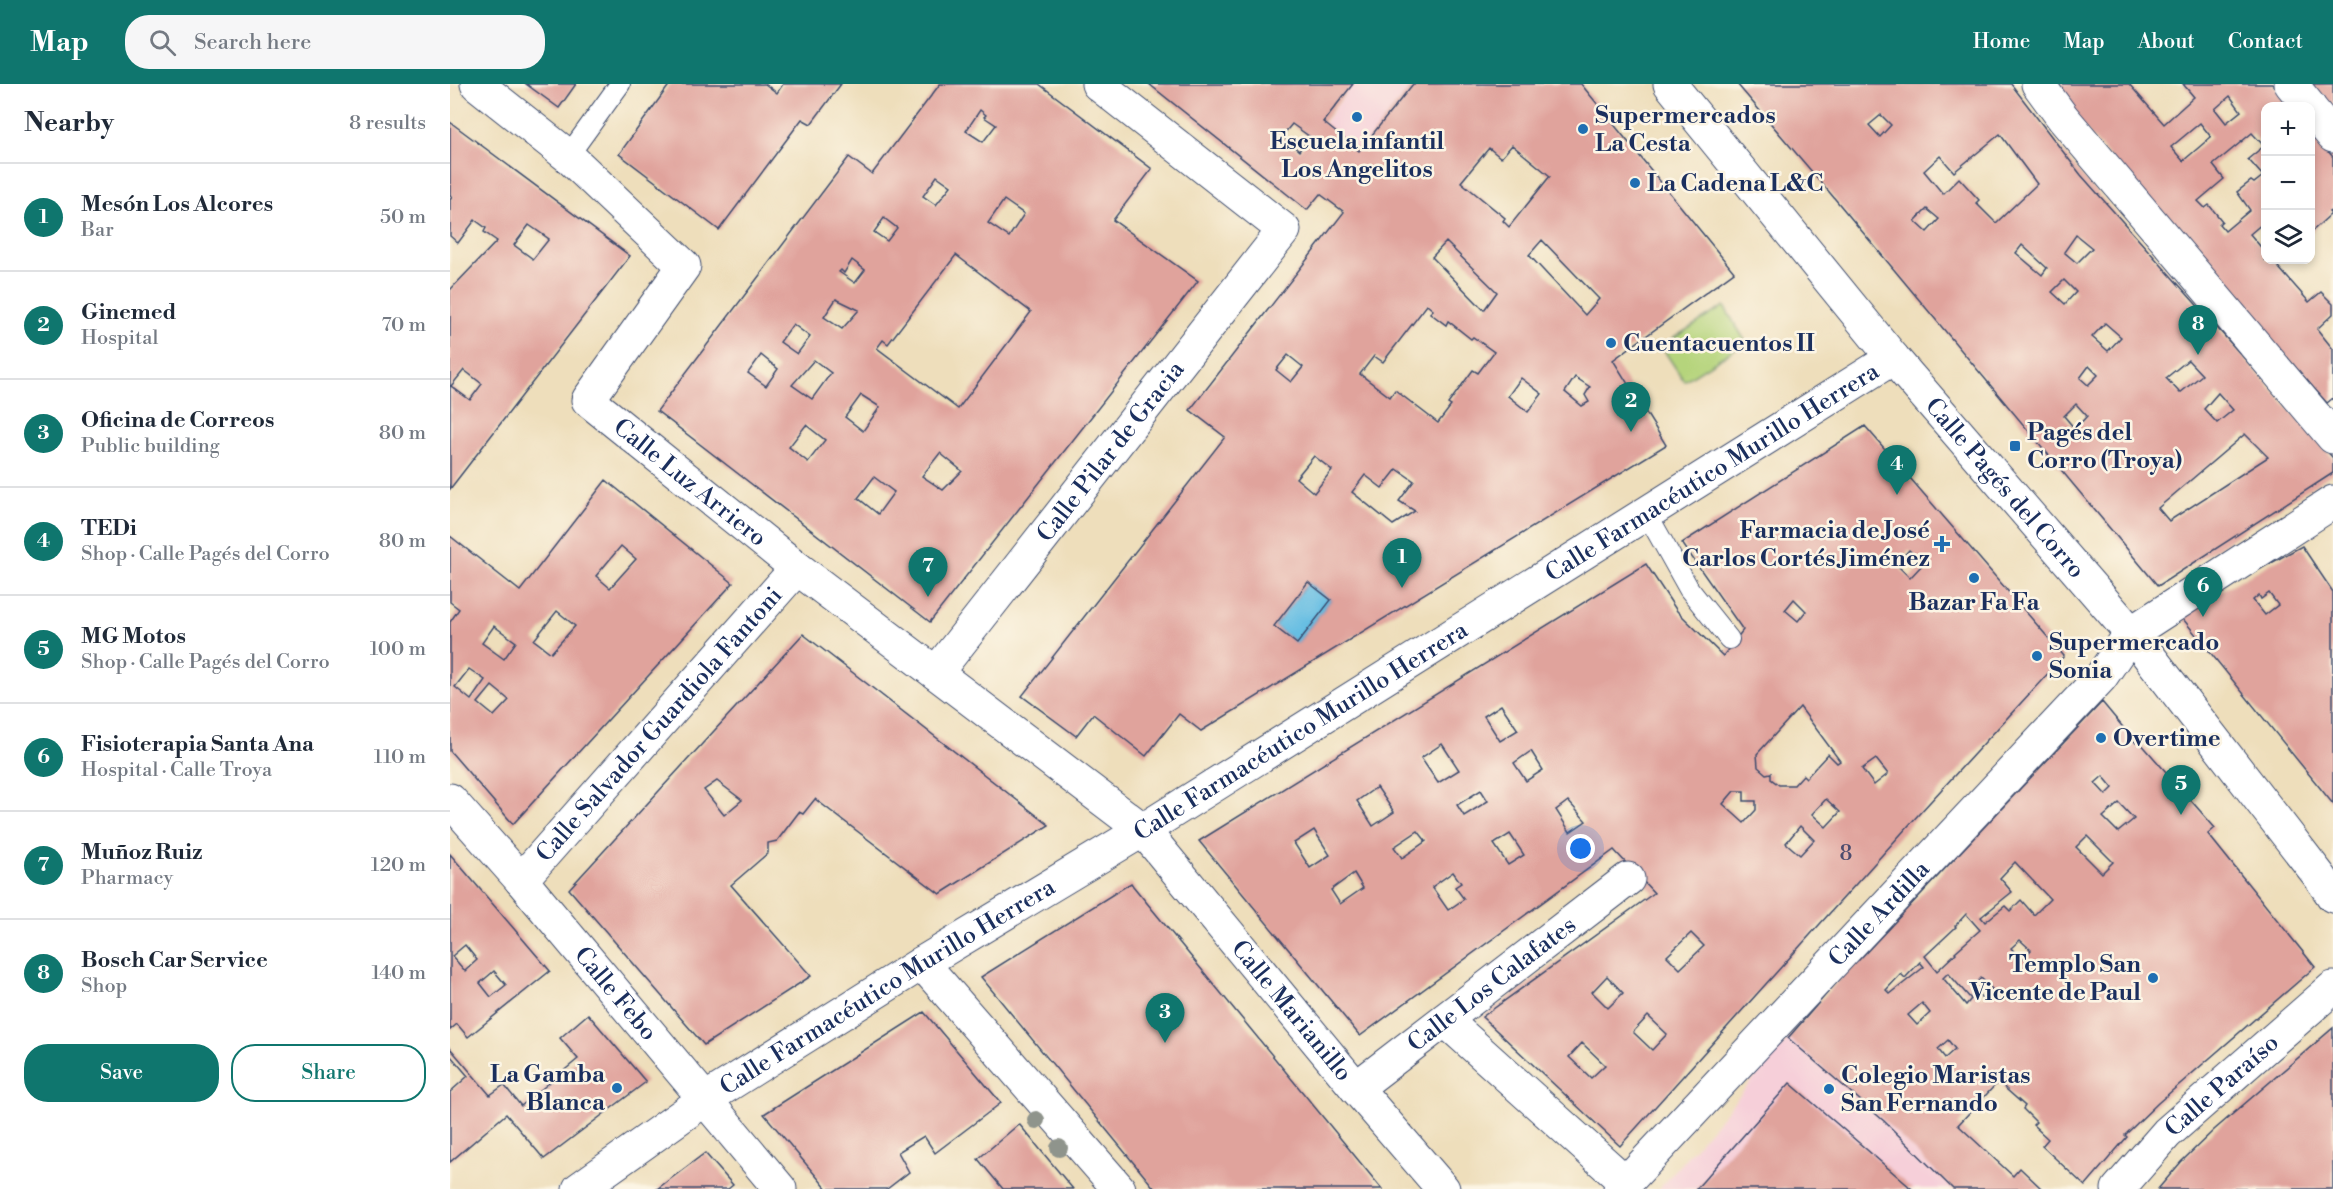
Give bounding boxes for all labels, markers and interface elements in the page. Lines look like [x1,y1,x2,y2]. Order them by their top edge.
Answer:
search box [125,15,545,69]
text: Map [30,25,89,60]
icon: search [146,26,179,59]
text: Search here [194,29,311,56]
text: Home [1973,29,2030,55]
text: Map [2063,29,2105,55]
text: About [2138,29,2195,55]
text: Contact [2228,29,2303,55]
place label: Supermercados La Cesta [1595,101,1776,159]
map controls [2261,102,2315,264]
button: + [2261,102,2315,156]
text: Nearby [24,107,114,139]
marker: Escuela infantil Los Angelitos [1350,110,1364,124]
text: 8 results [349,111,426,136]
marker: Supermercados La Cesta [1576,122,1590,136]
place label: Escuela infantil Los Angelitos [1270,127,1444,185]
button: − [2261,156,2315,210]
place label: La Cadena L&C [1647,169,1823,199]
marker: La Cadena L&C [1628,176,1642,190]
text: Mesón Los Alcores [81,191,273,218]
text: 1 [39,205,48,230]
text: 50 m [380,205,426,230]
button: layers [2261,210,2315,264]
text: Bar [81,218,114,243]
text: Ginemed [81,299,176,326]
pin: 8 [2178,306,2218,355]
text: 2 [37,313,50,338]
text: 70 m [382,313,426,338]
text: Hospital [81,326,158,351]
place label: Cuentacuentos II [1623,329,1815,359]
marker: Cuentacuentos II [1604,336,1618,350]
street label: Calle Pilar de Gracia [1031,355,1192,548]
street label: Calle Farmacéutico Murillo Herrera [1540,356,1886,589]
pin: 2 [1612,382,1650,432]
street label: Calle Pagés del Corro [1918,392,2091,585]
text: Oficina de Correos [81,407,274,434]
street label: Calle Luz Arriero [607,412,772,554]
place label: Pagés del Corro (Troya) [2027,418,2182,476]
text: 3 [37,421,50,446]
text: 80 m [379,421,426,446]
text: Public building [81,434,220,459]
marker: Pagés del Corro (Troya) [2008,439,2022,453]
pin: 4 [1878,446,1916,495]
text: TEDi [81,515,137,542]
place label: Farmacia de José Carlos Cortés Jiménez [1682,516,1930,574]
text: 4 [37,529,50,554]
text: 80 m [379,529,426,554]
marker: Farmacia de José Carlos Cortés Jiménez [1935,537,1949,551]
pin: 1 [1382,538,1422,588]
text: Shop · Calle Pagés del Corro [81,542,330,567]
pin: 7 [908,548,948,597]
pin: 6 [2184,568,2222,617]
marker: Bazar Fa Fa [1967,571,1981,585]
street label: Calle Salvador Guardiola Fantoni [530,581,789,869]
place label: Bazar Fa Fa [1909,588,2040,618]
street label: Calle Farmacéutico Murillo Herrera [1129,615,1474,848]
text: MG Motos [81,623,186,650]
place label: Supermercado Sonia [2049,628,2219,686]
text: 5 [37,637,50,662]
text: 100 m [370,637,426,662]
marker: Supermercado Sonia [2030,649,2044,663]
text: Shop · Calle Pagés del Corro [81,650,330,675]
place label: Overtime [2113,724,2221,754]
text: Fisioterapia Santa Ana [81,731,314,758]
marker: Overtime [2094,731,2108,745]
text: 6 [37,745,50,770]
text: 110 m [374,745,426,770]
text: Hospital · Calle Troya [81,758,272,783]
pin: 5 [2162,766,2200,815]
your location [1566,834,1595,863]
text: Muñoz Ruiz [81,839,203,866]
house number: 8 [1840,841,1852,867]
text: 7 [38,853,49,878]
text: 120 m [371,853,426,878]
street label: Calle Ardilla [1823,854,1937,973]
text: Pharmacy [81,866,173,891]
street label: Calle Farmacéutico Murillo Herrera [715,872,1062,1102]
street label: Calle Los Calafates [1402,910,1582,1059]
street label: Calle Marianillo [1224,934,1358,1088]
street label: Calle Febo [567,941,663,1047]
text: Bosch Car Service [81,947,268,974]
place label: Templo San Vicente de Paul [1969,950,2141,1008]
text: 8 [37,961,50,986]
text: 140 m [371,961,426,986]
marker: Templo San Vicente de Paul [2146,971,2160,985]
text: Shop [81,974,127,999]
pin: 3 [1146,994,1184,1043]
street label: Calle Paraíso [2159,1028,2286,1144]
button: Save [24,1044,219,1102]
button: Share [231,1044,426,1102]
place label: La Gamba Blanca [490,1060,606,1118]
place label: Colegio Maristas San Fernando [1841,1061,2031,1119]
marker: La Gamba Blanca [610,1081,624,1095]
marker: Colegio Maristas San Fernando [1822,1082,1836,1096]

